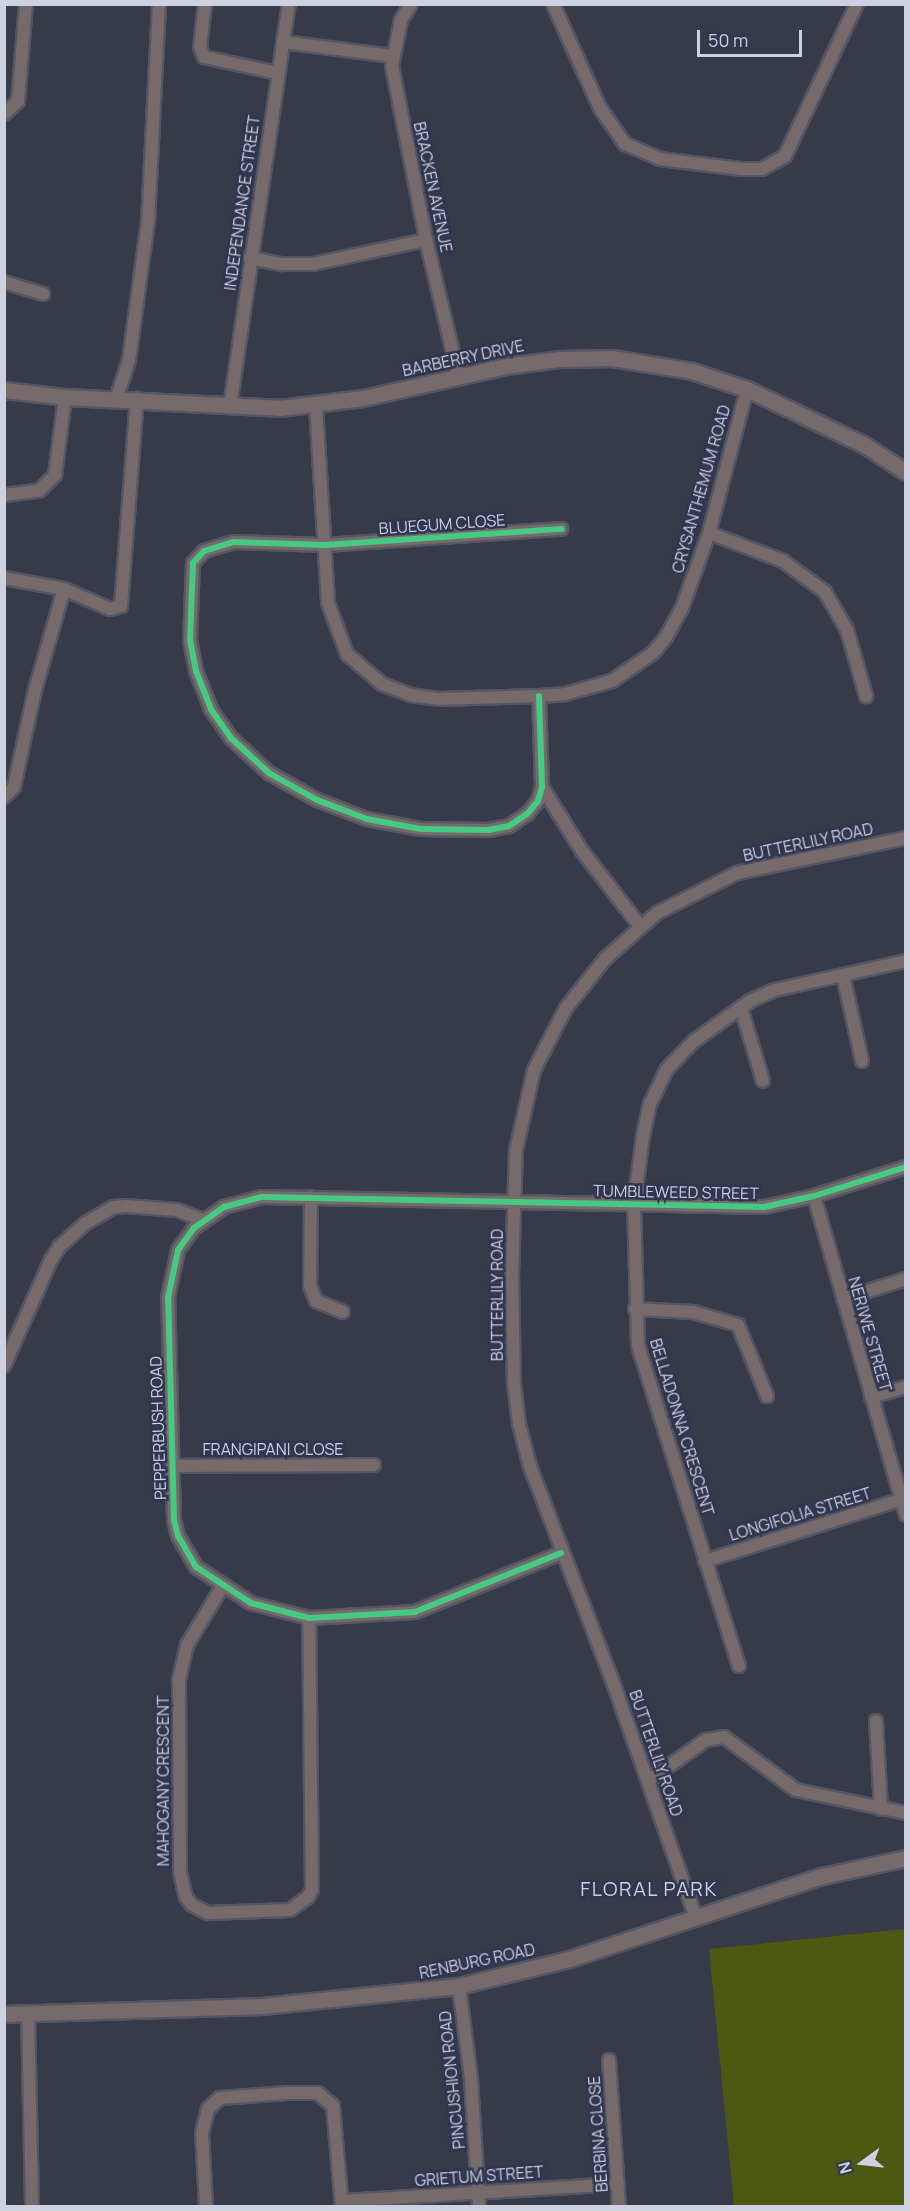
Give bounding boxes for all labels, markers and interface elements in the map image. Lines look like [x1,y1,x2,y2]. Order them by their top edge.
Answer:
scale bar [700,18,805,56]
text: 50 m [708,28,748,52]
street label: INDEPENDANCE STREET [220,114,264,292]
street label: BRACKEN AVENUE [410,120,456,254]
street label: BARBERRY DRIVE [400,336,526,380]
street label: CRYSANTHEMUM ROAD [668,403,734,575]
street label: BLUEGUM CLOSE [378,510,506,538]
street label: BUTTERLILY ROAD [741,819,875,865]
street label: TUMBLEWEED STREET [593,1181,759,1203]
street label: BUTTERLILY ROAD [487,1228,507,1362]
street label: NERIWE STREET [844,1274,896,1394]
street label: BELLADONNA CRESCENT [646,1336,718,1518]
street label: PEPPERBUSH ROAD [146,1356,170,1500]
street label: FRANGIPANI CLOSE [203,1439,343,1459]
street label: LONGIFOLIA STREET [727,1483,873,1545]
street label: BUTTERLILY ROAD [625,1687,687,1819]
street label: MAHOGANY CRESCENT [153,1695,173,1867]
district label: FLORAL PARK [580,1876,718,1900]
street label: RENBURG ROAD [417,1939,537,1983]
street label: PINCUSHION ROAD [435,2010,469,2150]
street label: BERBINA CLOSE [584,2075,612,2193]
north arrow [832,2133,892,2193]
text: N [832,2159,857,2176]
street label: GRIETUM STREET [414,2162,544,2190]

